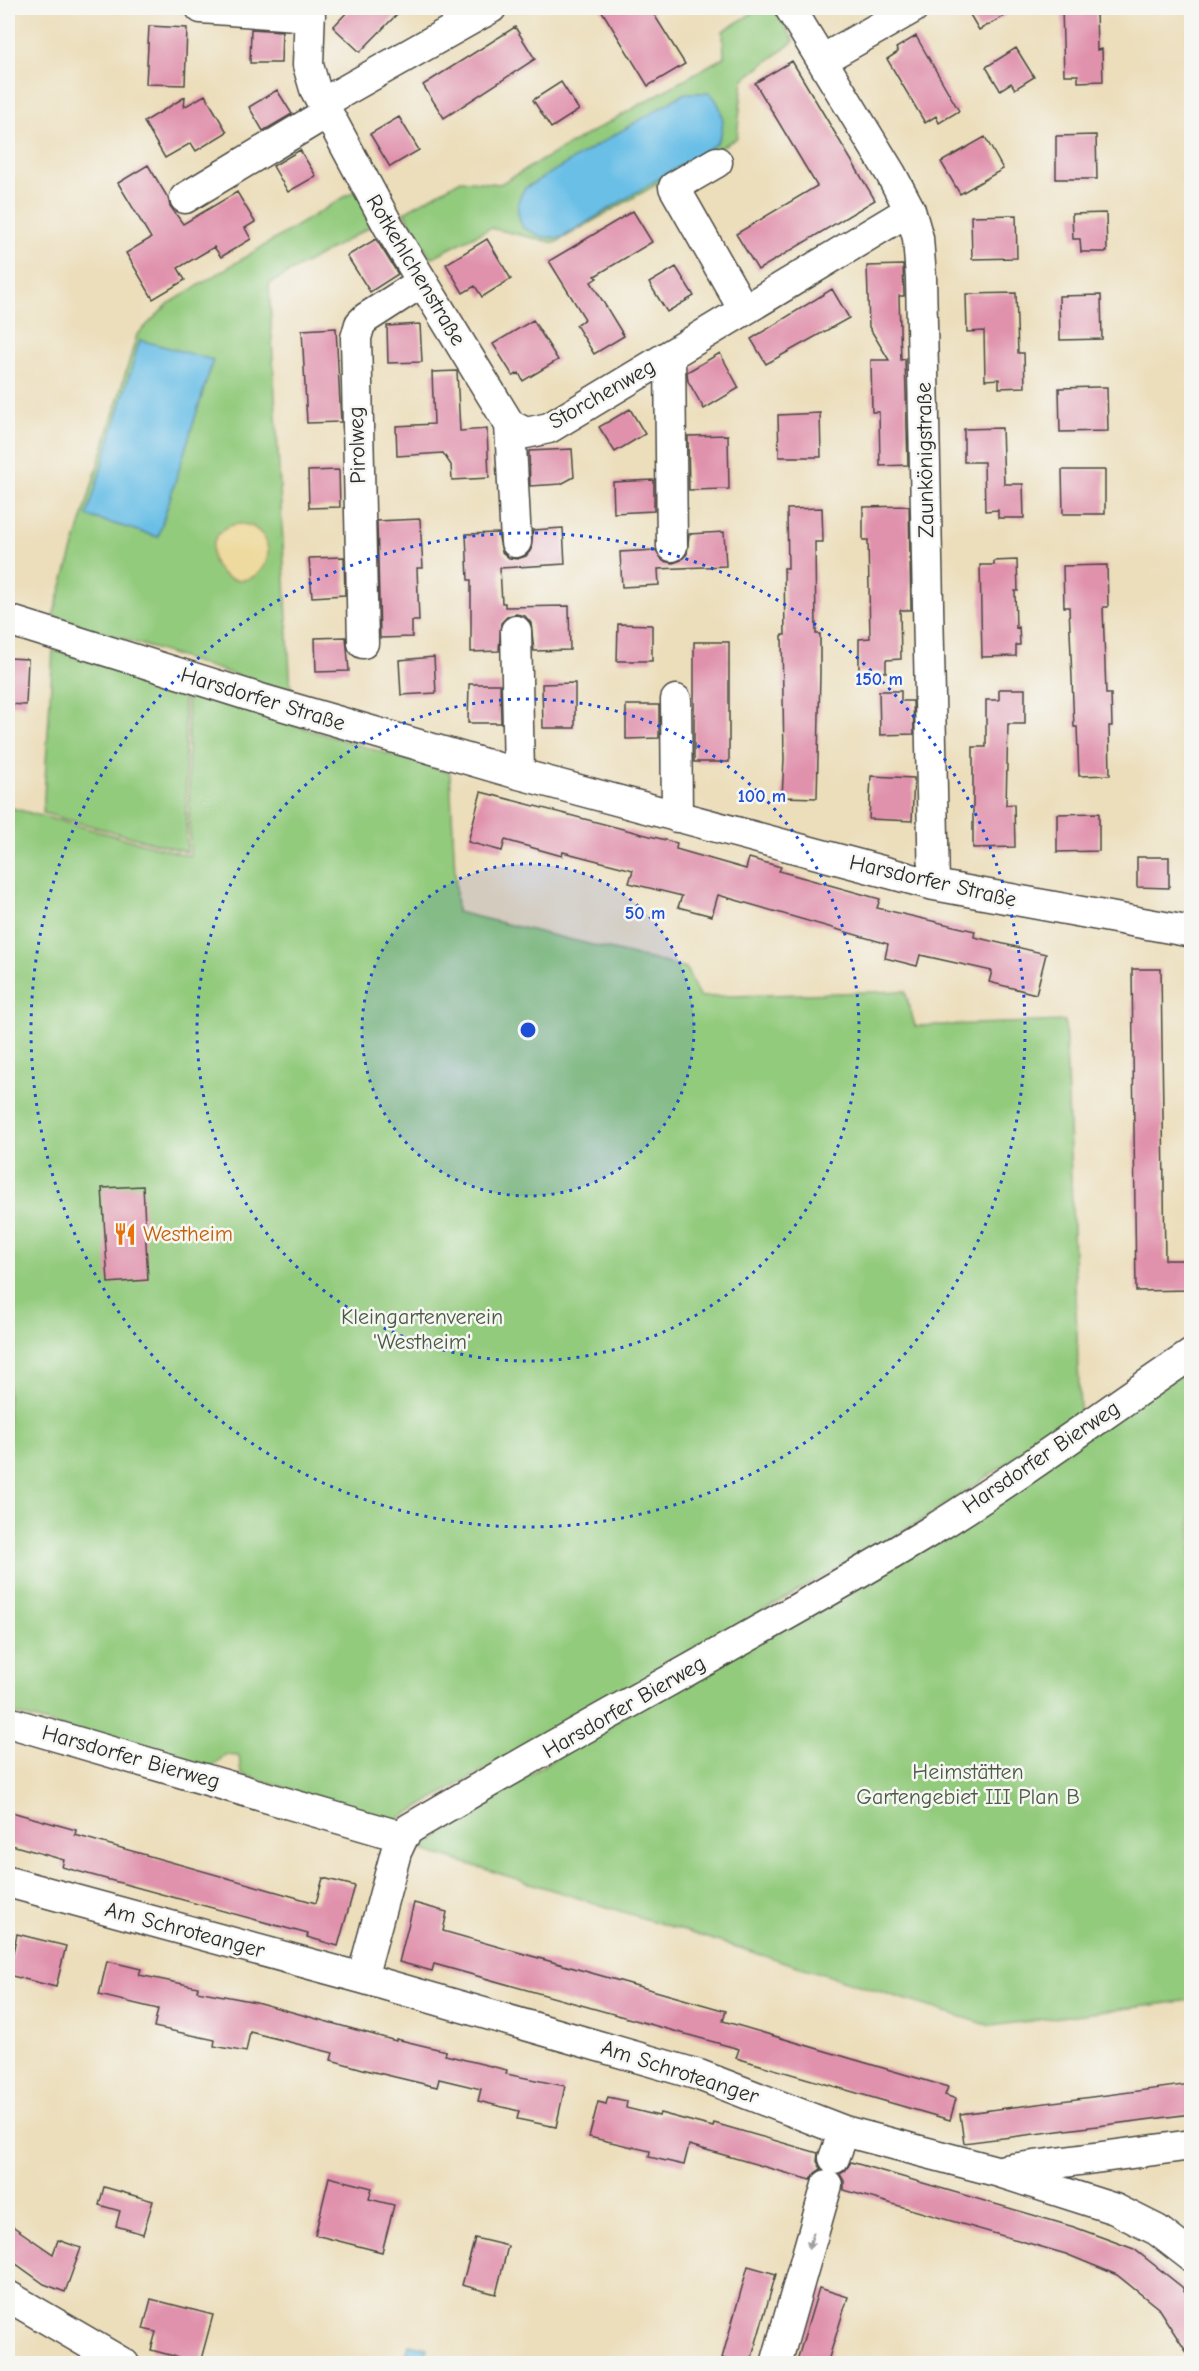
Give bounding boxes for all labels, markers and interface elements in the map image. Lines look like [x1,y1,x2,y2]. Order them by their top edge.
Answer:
street label: Rotkehlchenstraße [361,190,471,350]
street label: Storchenweg [544,353,660,435]
street label: Zaunkönigstraße [911,382,939,538]
street label: Pirolweg [343,406,371,484]
street label: Harsdorfer Straße [178,662,348,736]
text: 150 m [855,669,903,690]
text: 100 m [738,786,786,807]
street label: Harsdorfer Straße [847,849,1019,913]
text: 50 m [625,903,665,924]
centre of rings [518,1020,538,1040]
restaurant icon: Westheim [112,1221,138,1247]
place label: Westheim [143,1221,233,1247]
park label: Kleingartenverein 'Westheim' [341,1304,503,1355]
street label: Harsdorfer Bierweg [958,1395,1124,1519]
street label: Harsdorfer Bierweg [538,1650,710,1764]
street label: Harsdorfer Bierweg [39,1719,223,1795]
park label: Heimstätten Gartengebiet III Plan B [856,1759,1080,1810]
street label: Am Schroteanger [102,1896,268,1964]
street label: Am Schroteanger [598,2034,762,2110]
one-way arrow [805,2232,815,2250]

